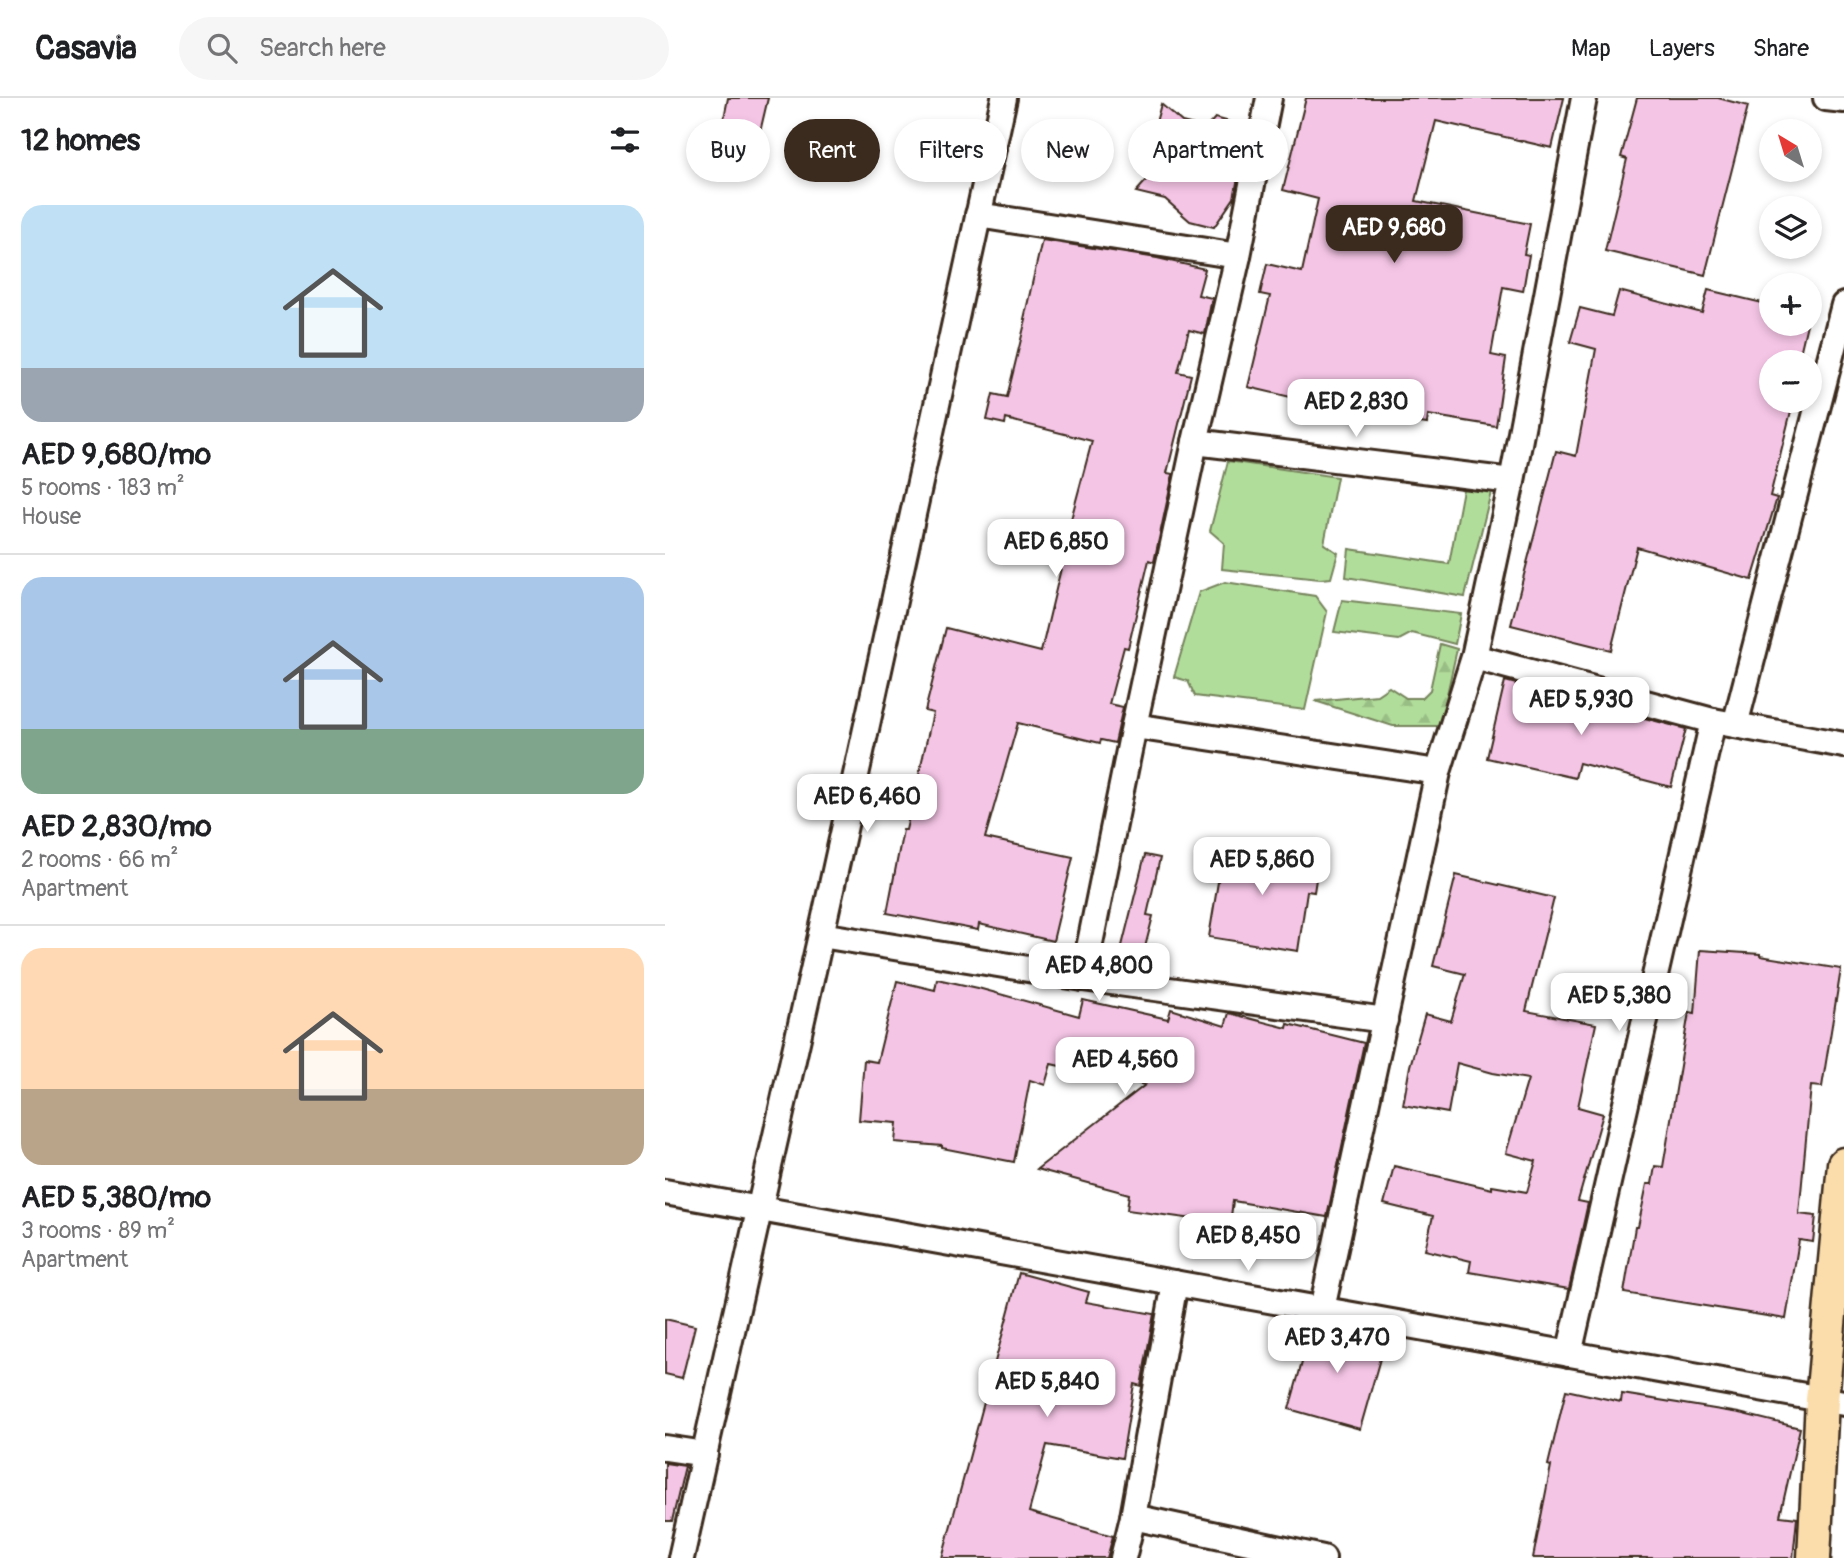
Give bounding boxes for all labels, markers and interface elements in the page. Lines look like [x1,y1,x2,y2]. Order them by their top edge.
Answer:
search box [179,17,669,80]
text: Casavia [35,28,137,69]
icon: search [203,29,241,67]
text: Search here [259,32,386,64]
text: Map [1571,34,1611,63]
text: Layers [1649,34,1715,63]
text: Share [1753,34,1809,63]
chip: Buy [686,119,770,182]
chip: Rent [784,119,880,182]
chip: Filters [894,119,1007,182]
chip: New [1021,119,1114,182]
chip: Apartment [1128,119,1288,182]
north arrow [1759,119,1822,182]
map controls [1759,119,1822,413]
icon: filters [606,121,644,159]
text: 12 homes [21,122,140,159]
button: layers [1759,196,1822,259]
pin: AED 9,680 [1314,206,1474,265]
text: AED 9,680 [1342,213,1446,242]
icon: home [270,250,396,376]
button: + [1759,273,1822,336]
button: − [1759,350,1822,413]
pin: AED 2,830 [1276,380,1436,439]
text: AED 2,830 [1303,387,1409,416]
text: AED 9,680/mo [21,436,211,473]
text: 5 rooms · 183 m² [21,473,185,502]
text: House [21,502,81,531]
pin: AED 6,850 [976,519,1136,579]
text: AED 6,850 [1003,527,1109,556]
icon: home [270,622,396,748]
pin: AED 5,930 [1501,678,1661,737]
text: AED 5,930 [1529,685,1634,714]
pin: AED 6,460 [787,774,947,834]
text: AED 6,460 [813,782,921,811]
text: AED 2,830/mo [21,808,212,845]
pin: AED 5,860 [1182,838,1342,897]
text: 2 rooms · 66 m² [21,845,178,874]
text: AED 5,860 [1209,845,1315,874]
text: Apartment [21,874,128,903]
pin: AED 4,800 [1019,944,1179,1003]
text: AED 4,800 [1045,951,1153,980]
pin: AED 5,380 [1539,974,1699,1033]
text: AED 5,380 [1567,981,1671,1010]
icon: home [270,993,396,1119]
pin: AED 4,560 [1045,1038,1205,1097]
text: AED 4,560 [1071,1045,1179,1074]
text: AED 5,380/mo [21,1179,211,1216]
pin: AED 8,450 [1168,1214,1328,1273]
text: 3 rooms · 89 m² [21,1216,175,1245]
text: AED 8,450 [1195,1221,1301,1250]
text: Apartment [21,1245,128,1274]
pin: AED 3,470 [1257,1316,1417,1375]
text: AED 3,470 [1284,1323,1390,1352]
pin: AED 5,840 [967,1360,1127,1419]
text: AED 5,840 [994,1367,1100,1396]

